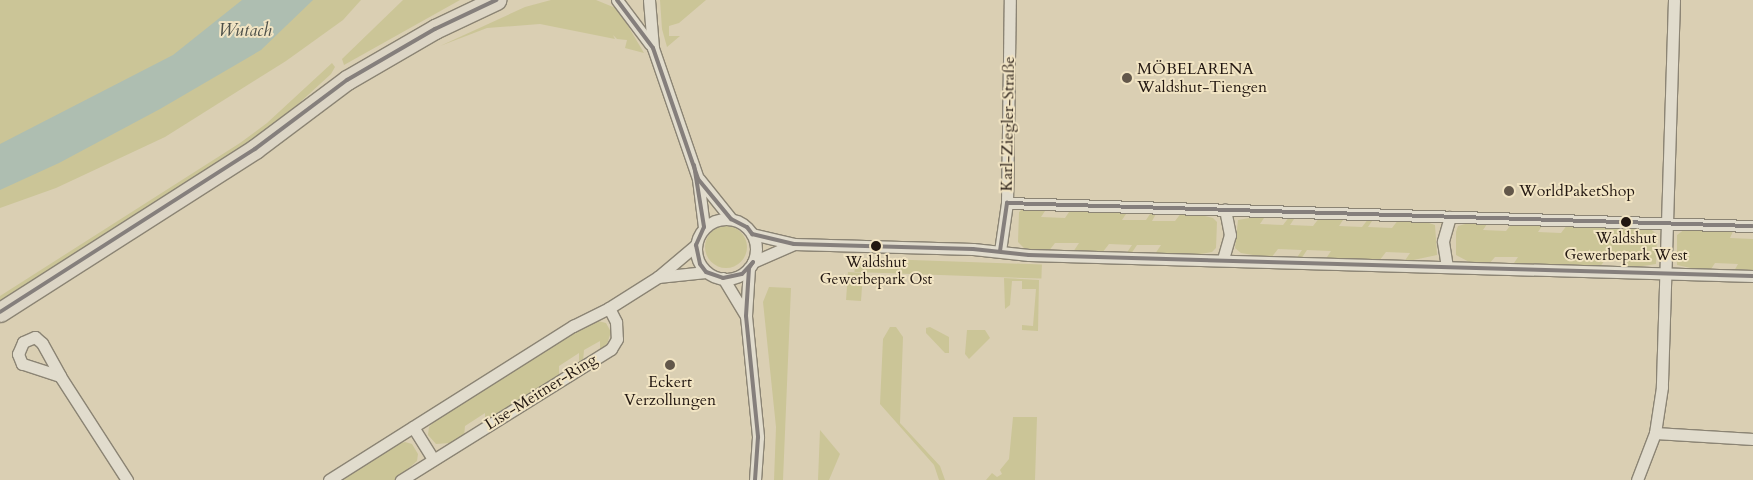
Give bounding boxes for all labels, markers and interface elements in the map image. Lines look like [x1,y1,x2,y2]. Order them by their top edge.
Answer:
water label: Wutach [218,20,272,42]
street label: Karl-Ziegler-Straße [997,56,1019,192]
place label: MÖBELARENA Waldshut-Tiengen [1137,59,1267,97]
marker: MÖBELARENA Waldshut-Tiengen [1121,72,1133,84]
place label: WorldPaketShop [1519,181,1635,201]
marker: WorldPaketShop [1503,185,1515,197]
marker: Waldshut Gewerbepark West [1621,217,1631,227]
place label: Waldshut Gewerbepark West [1565,229,1687,264]
marker: Waldshut Gewerbepark Ost [871,241,881,251]
place label: Waldshut Gewerbepark Ost [820,253,932,288]
street label: Lise-Meitner-Ring [481,350,601,434]
marker: Eckert Verzollungen [664,359,676,371]
place label: Eckert Verzollungen [624,372,716,410]

